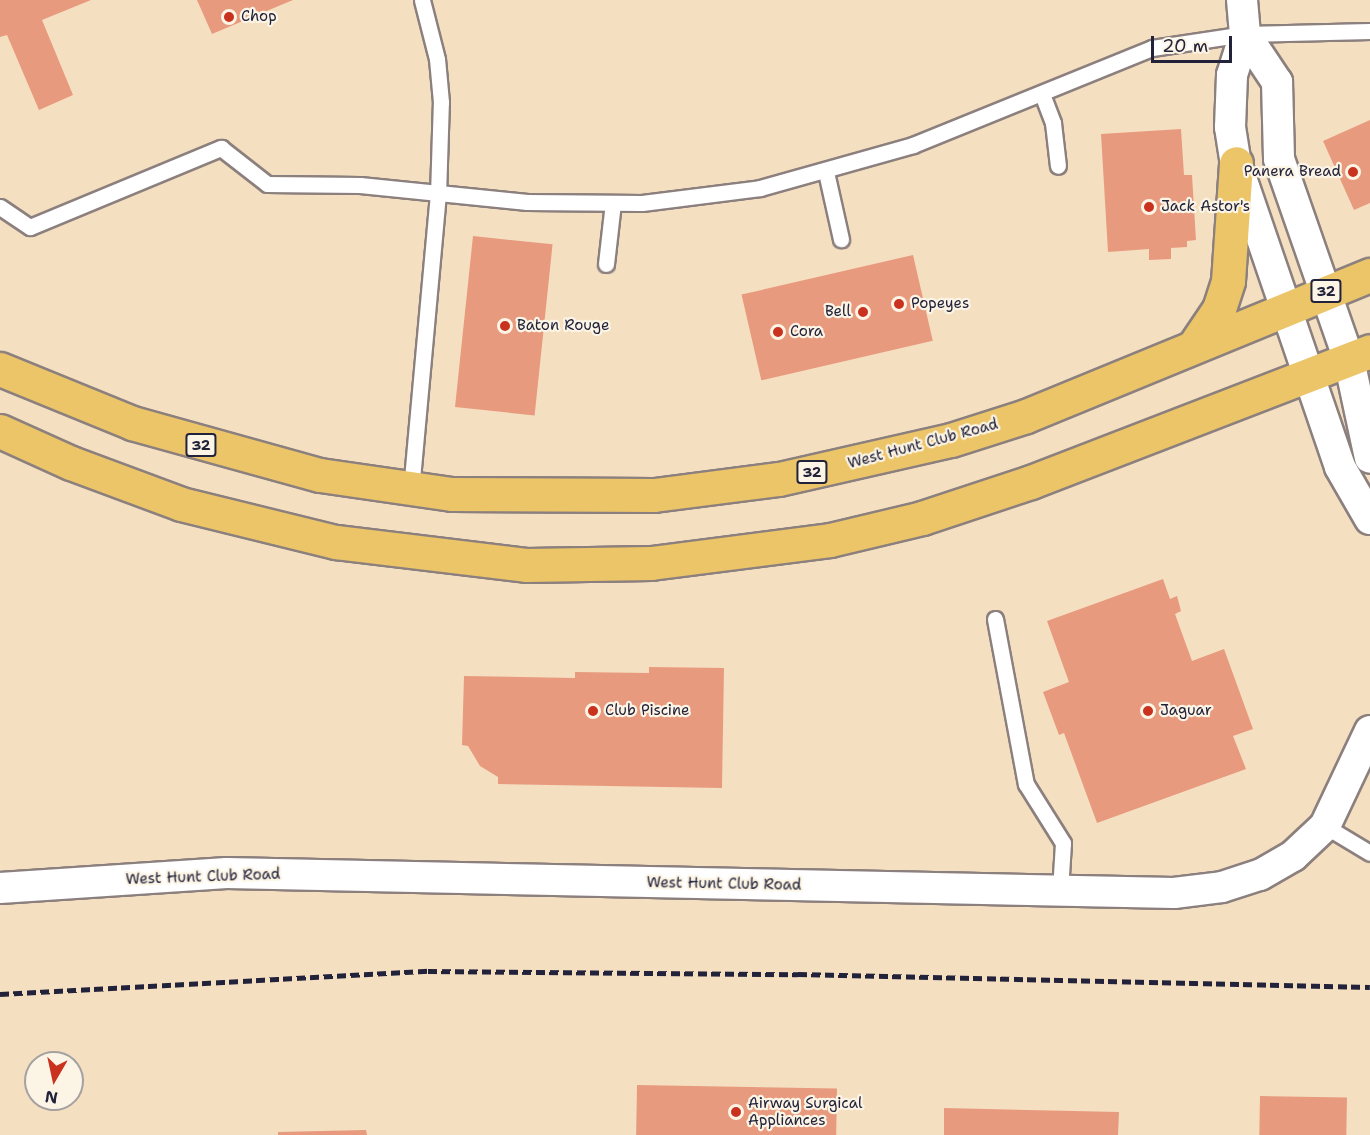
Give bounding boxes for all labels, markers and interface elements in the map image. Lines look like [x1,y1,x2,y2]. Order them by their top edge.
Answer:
place label: Chop [241,8,277,26]
marker: Chop [222,10,236,24]
scale bar [1154,24,1235,62]
text: 20 m [1162,34,1208,58]
place label: Panera Bread [1244,163,1341,181]
marker: Panera Bread [1346,165,1360,179]
place label: Jack Astor's [1161,198,1250,216]
marker: Jack Astor's [1142,200,1156,214]
road number: 32 [1310,280,1342,302]
place label: Popeyes [911,295,969,313]
marker: Popeyes [892,297,906,311]
place label: Bell [825,303,851,321]
marker: Bell [856,305,870,319]
place label: Baton Rouge [517,317,610,335]
marker: Baton Rouge [498,319,512,333]
place label: Cora [790,323,823,341]
marker: Cora [771,325,785,339]
street label: West Hunt Club Road [846,415,1000,473]
road number: 32 [184,434,218,456]
road number: 32 [796,461,828,483]
place label: Club Piscine [605,702,689,720]
place label: Jaguar [1160,702,1212,720]
marker: Club Piscine [586,704,600,718]
marker: Jaguar [1141,704,1155,718]
street label: West Hunt Club Road [125,865,281,889]
street label: West Hunt Club Road [646,874,802,894]
north arrow [24,1051,84,1111]
text: N [44,1086,59,1109]
place label: Airway Surgical Appliances [748,1094,862,1129]
marker: Airway Surgical Appliances [729,1105,743,1119]

